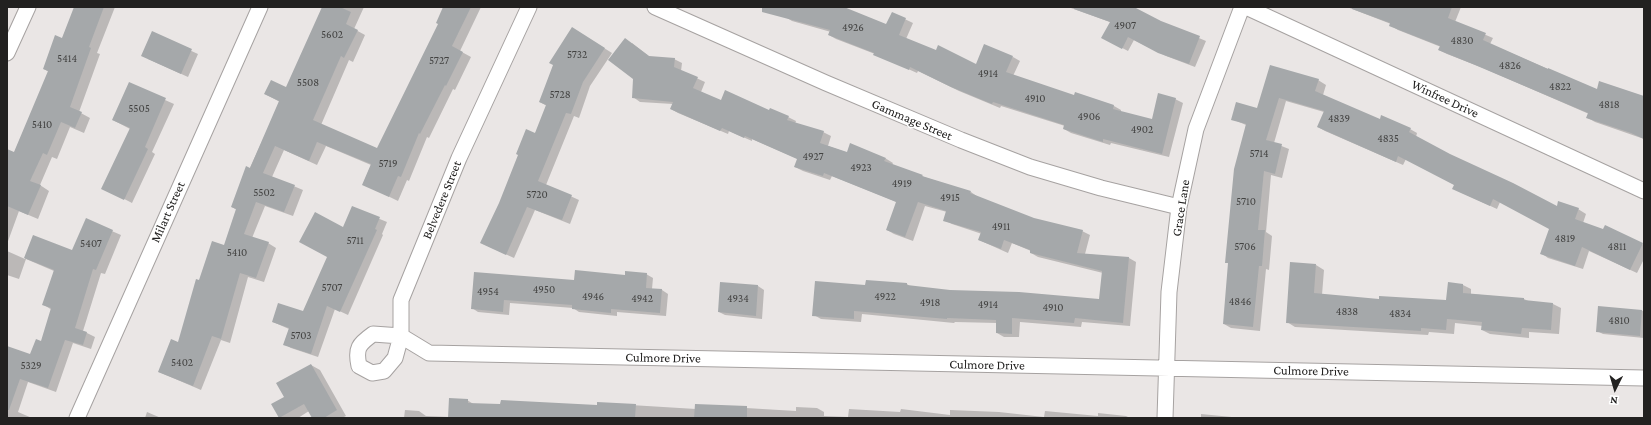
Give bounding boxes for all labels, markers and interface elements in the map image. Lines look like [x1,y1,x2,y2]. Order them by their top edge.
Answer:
house number: 4907 [1114,19,1136,33]
house number: 4926 [842,21,864,35]
house number: 5602 [321,28,343,42]
house number: 4830 [1451,34,1473,48]
house number: 5732 [567,48,587,62]
house number: 5414 [57,52,77,66]
house number: 5727 [429,54,449,68]
house number: 4826 [1499,59,1521,73]
house number: 4914 [978,67,998,81]
house number: 5508 [297,76,319,90]
street label: Winfree Drive [1409,77,1481,121]
house number: 4822 [1549,80,1571,94]
house number: 5728 [549,88,571,102]
house number: 4910 [1025,92,1045,106]
street label: Gammage Street [869,96,955,144]
house number: 4818 [1598,98,1620,112]
house number: 5505 [128,102,150,116]
house number: 4906 [1078,110,1100,124]
house number: 4839 [1328,112,1350,126]
house number: 5410 [32,118,52,132]
house number: 4902 [1131,123,1153,137]
house number: 4835 [1377,132,1399,146]
house number: 5714 [1249,147,1269,161]
house number: 4927 [802,150,824,164]
house number: 5719 [378,157,398,171]
street label: Belvedere Street [419,158,465,242]
house number: 4923 [850,161,872,175]
house number: 4919 [892,177,912,191]
street label: Grace Lane [1169,178,1193,238]
street label: Milart Street [148,179,188,245]
house number: 5502 [253,186,275,200]
house number: 5720 [526,188,548,202]
house number: 4915 [940,191,960,205]
house number: 5710 [1236,195,1256,209]
house number: 4911 [992,220,1010,234]
house number: 4819 [1555,232,1575,246]
house number: 5711 [346,234,364,248]
house number: 5407 [80,237,102,251]
house number: 5706 [1234,240,1256,254]
house number: 4811 [1608,240,1626,254]
house number: 5410 [227,246,247,260]
house number: 5707 [322,281,342,295]
house number: 4950 [533,283,555,297]
house number: 4954 [477,285,499,299]
house number: 4946 [582,290,604,304]
house number: 4922 [874,290,896,304]
house number: 4942 [631,292,653,306]
house number: 4934 [727,292,749,306]
house number: 4846 [1229,295,1251,309]
house number: 4918 [920,296,940,310]
house number: 4914 [978,298,998,312]
house number: 4910 [1043,301,1063,315]
house number: 4838 [1336,305,1358,319]
house number: 4834 [1389,307,1411,321]
house number: 4810 [1608,314,1630,328]
house number: 5703 [290,329,312,343]
street label: Culmore Drive [625,350,701,366]
house number: 5402 [171,356,193,370]
street label: Culmore Drive [949,357,1025,373]
house number: 5329 [20,359,42,373]
street label: Culmore Drive [1273,363,1349,379]
north arrow [1595,369,1635,409]
text: N [1610,395,1618,407]

